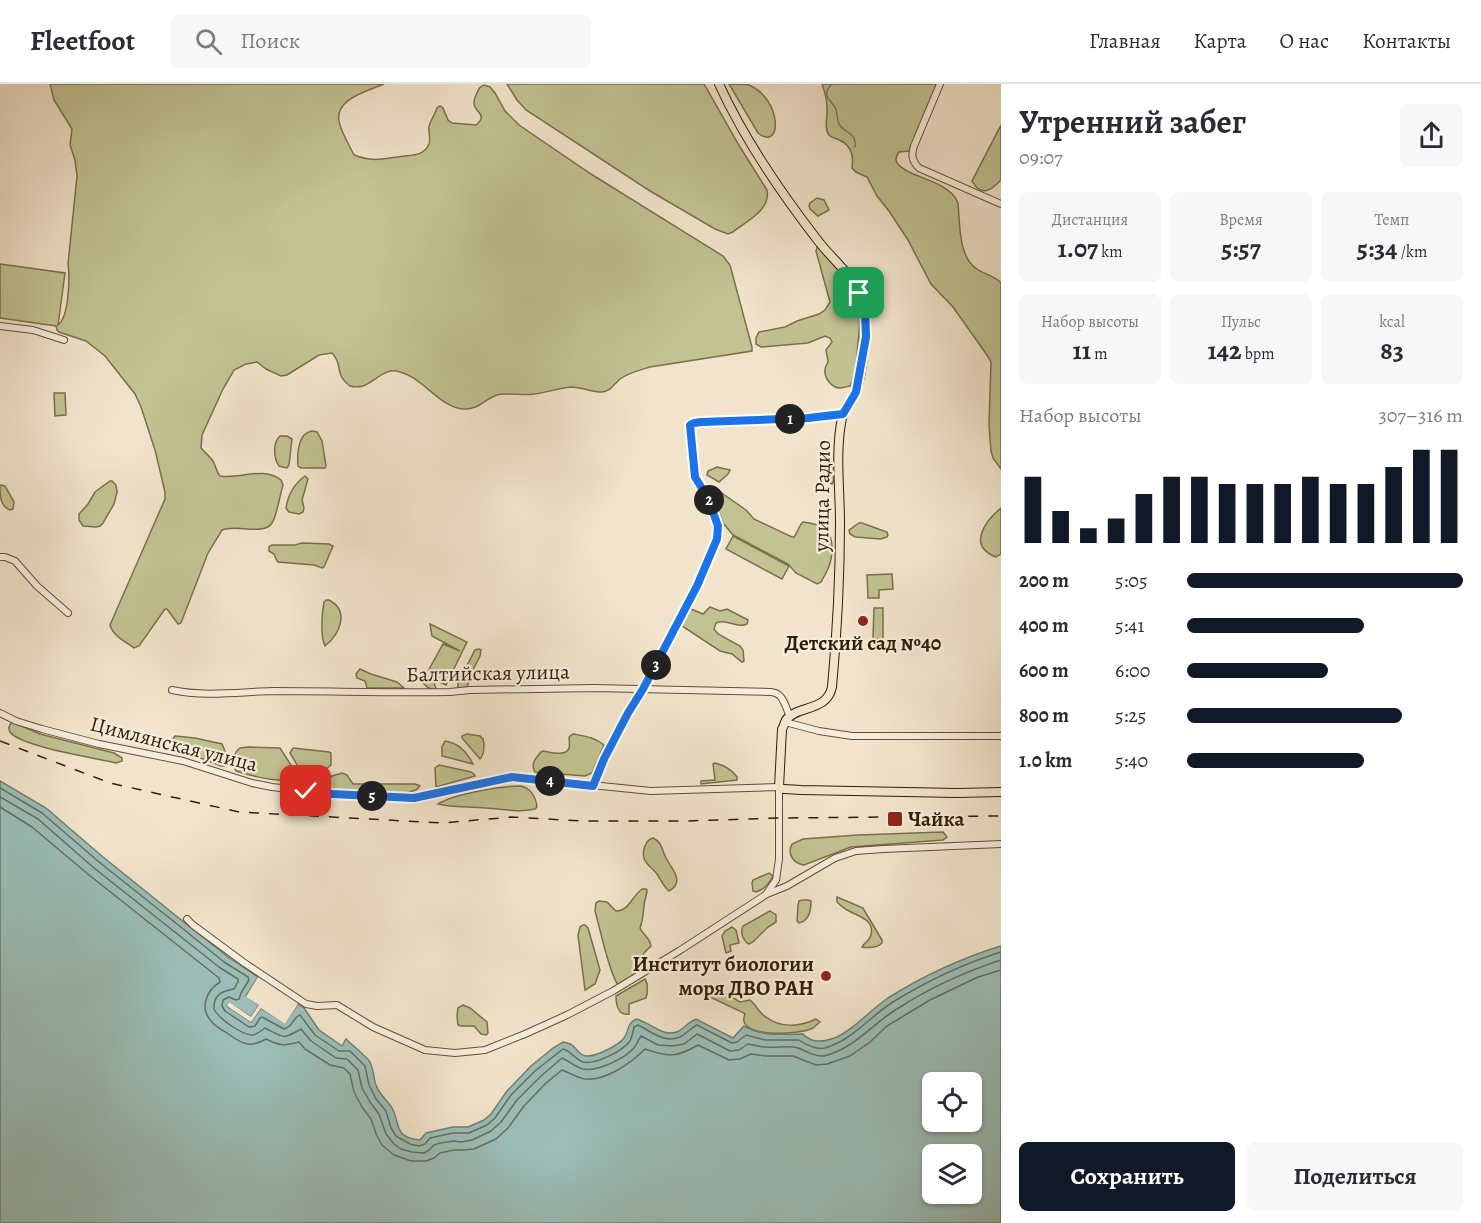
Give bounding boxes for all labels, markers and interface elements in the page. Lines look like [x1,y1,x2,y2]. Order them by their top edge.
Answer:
search box [171,14,591,68]
text: Fleetfoot [30,22,135,60]
icon: search [192,25,225,58]
text: Поиск [240,26,300,56]
text: Главная [1089,27,1161,55]
text: Карта [1194,27,1246,55]
text: О нас [1279,27,1329,55]
text: Контакты [1362,27,1451,55]
text: Утренний забег [1019,99,1246,144]
button: share [1400,104,1463,167]
text: 09:07 [1019,144,1063,171]
text: Дистанция [1052,209,1128,231]
text: Время [1219,209,1263,231]
text: Темп [1375,209,1409,231]
text: 1.07 [1057,231,1098,266]
text: 5:57 [1221,231,1261,266]
text: 5:34 [1357,231,1398,266]
text: km [1098,241,1123,263]
text: /km [1398,241,1427,263]
pin [833,267,884,318]
icon: arrive [842,276,875,309]
text: Набор высоты [1041,311,1139,333]
text: Пульс [1221,311,1261,333]
text: kcal [1379,311,1405,333]
text: 11 [1072,333,1091,368]
text: 142 [1207,333,1242,368]
text: 83 [1380,333,1404,368]
text: m [1091,343,1108,365]
text: bpm [1242,343,1275,365]
text: Набор высоты [1019,402,1142,429]
text: 307–316 m [1378,402,1463,429]
pin: 1 [775,404,805,434]
text: 1 [787,408,793,430]
street label: улица Радио [807,440,837,553]
pin: 2 [694,485,724,515]
text: 2 [705,489,713,511]
text: 200 m [1019,567,1069,594]
text: 5:05 [1115,567,1148,594]
text: 400 m [1019,612,1069,639]
text: 5:41 [1115,612,1144,639]
marker: Детский сад №40 [856,614,870,628]
place label: Детский сад №40 [785,629,942,657]
pin: 3 [641,650,671,680]
text: 3 [653,654,659,676]
text: 600 m [1019,657,1069,684]
text: 6:00 [1115,657,1150,684]
street label: Балтийская улица [406,658,570,688]
text: 800 m [1019,702,1069,729]
text: 5:25 [1115,702,1146,729]
street label: Цимлянская улица [88,710,261,778]
text: 1.0 km [1019,747,1072,774]
text: 5:40 [1115,747,1148,774]
pin [280,765,331,816]
pin: 4 [535,766,565,796]
text: 4 [546,770,554,792]
icon: check [289,774,322,807]
pin: 5 [357,781,387,811]
text: 5 [369,785,375,807]
place label: Чайка [908,805,964,833]
marker: Чайка [886,810,904,828]
place label: Институт биологии моря ДВО РАН [632,950,814,1002]
marker: Институт биологии моря ДВО РАН [819,969,833,983]
map controls [922,1072,982,1204]
button: locate [922,1072,982,1132]
button: Сохранить [1019,1142,1235,1211]
button: Поделиться [1247,1142,1463,1211]
button: layers [922,1144,982,1204]

